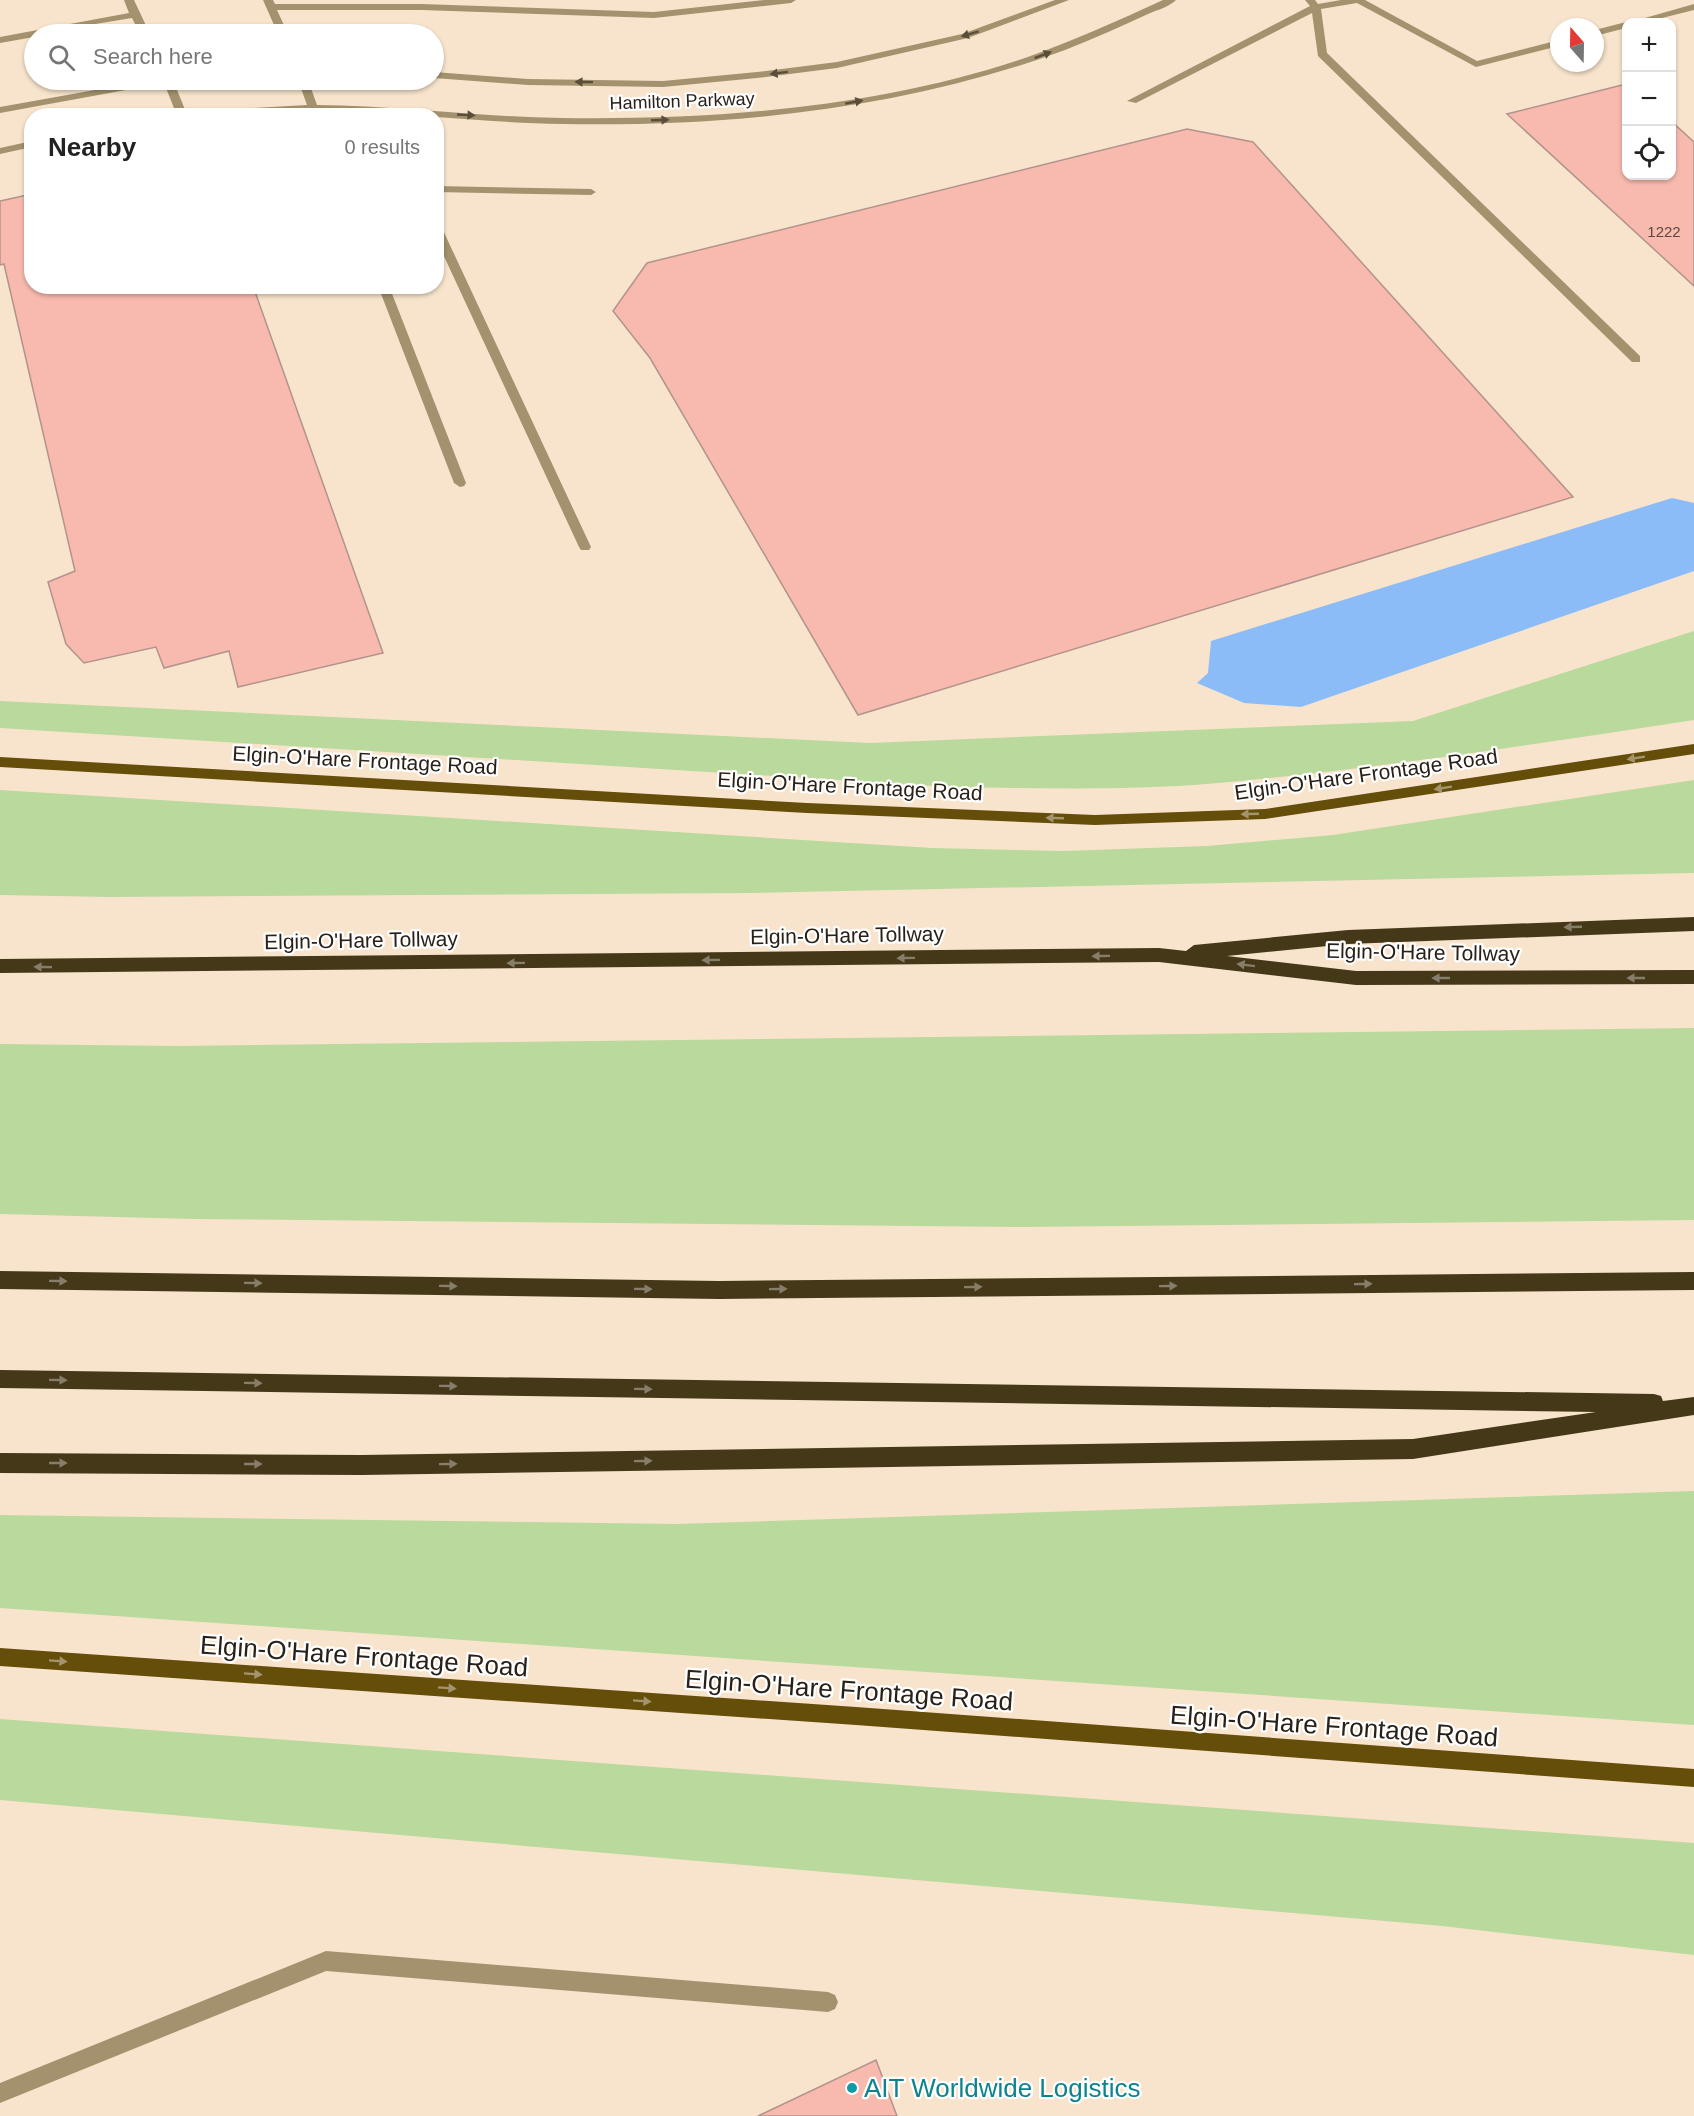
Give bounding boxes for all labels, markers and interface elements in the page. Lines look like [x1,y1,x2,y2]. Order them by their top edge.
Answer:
north arrow [1550,18,1604,72]
map controls [1622,18,1676,180]
button: + [1622,18,1676,72]
search box [24,24,444,90]
one-way arrow [961,30,979,39]
icon: search [45,41,78,74]
text: Search here [93,44,213,69]
one-way arrow [1034,50,1052,59]
one-way arrow [769,68,788,77]
button: − [1622,72,1676,126]
one-way arrow [575,78,594,87]
street label: Hamilton Parkway [609,88,755,114]
one-way arrow [845,97,864,106]
one-way arrow [456,110,475,120]
one-way arrow [651,116,670,125]
button: locate [1622,126,1676,180]
text: Nearby [48,132,136,162]
text: 0 results [344,136,420,158]
house number: 1222 [1647,223,1681,240]
street label: Elgin-O'Hare Frontage Road [232,742,498,778]
street label: Elgin-O'Hare Frontage Road [1233,744,1499,804]
one-way arrow [1627,754,1646,763]
street label: Elgin-O'Hare Frontage Road [717,768,983,804]
one-way arrow [1434,783,1453,792]
one-way arrow [1241,810,1260,819]
one-way arrow [1046,813,1065,823]
street label: Elgin-O'Hare Tollway [750,922,945,948]
one-way arrow [1563,922,1582,932]
street label: Elgin-O'Hare Tollway [264,927,459,953]
street label: Elgin-O'Hare Tollway [1326,939,1521,965]
one-way arrow [1091,951,1110,961]
one-way arrow [896,953,915,963]
one-way arrow [701,955,720,965]
one-way arrow [506,958,525,968]
one-way arrow [1237,961,1256,970]
one-way arrow [33,962,52,972]
one-way arrow [1431,973,1450,983]
one-way arrow [1626,973,1645,983]
one-way arrow [49,1276,68,1285]
one-way arrow [244,1278,263,1288]
one-way arrow [1353,1279,1372,1289]
one-way arrow [439,1281,458,1291]
one-way arrow [1158,1281,1177,1291]
one-way arrow [963,1282,982,1292]
one-way arrow [634,1284,653,1293]
one-way arrow [768,1284,787,1294]
one-way arrow [49,1375,68,1385]
one-way arrow [244,1378,263,1388]
one-way arrow [439,1381,458,1391]
one-way arrow [634,1384,653,1393]
one-way arrow [634,1456,653,1466]
one-way arrow [49,1458,68,1468]
one-way arrow [244,1459,263,1469]
one-way arrow [439,1459,458,1469]
street label: Elgin-O'Hare Frontage Road [199,1630,529,1682]
one-way arrow [49,1656,68,1665]
street label: Elgin-O'Hare Frontage Road [684,1664,1014,1716]
one-way arrow [243,1669,262,1679]
one-way arrow [438,1683,457,1692]
one-way arrow [632,1696,651,1706]
street label: Elgin-O'Hare Frontage Road [1169,1700,1499,1752]
place label: AIT Worldwide Logistics [864,2073,1140,2103]
marker: AIT Worldwide Logistics [845,2081,859,2095]

